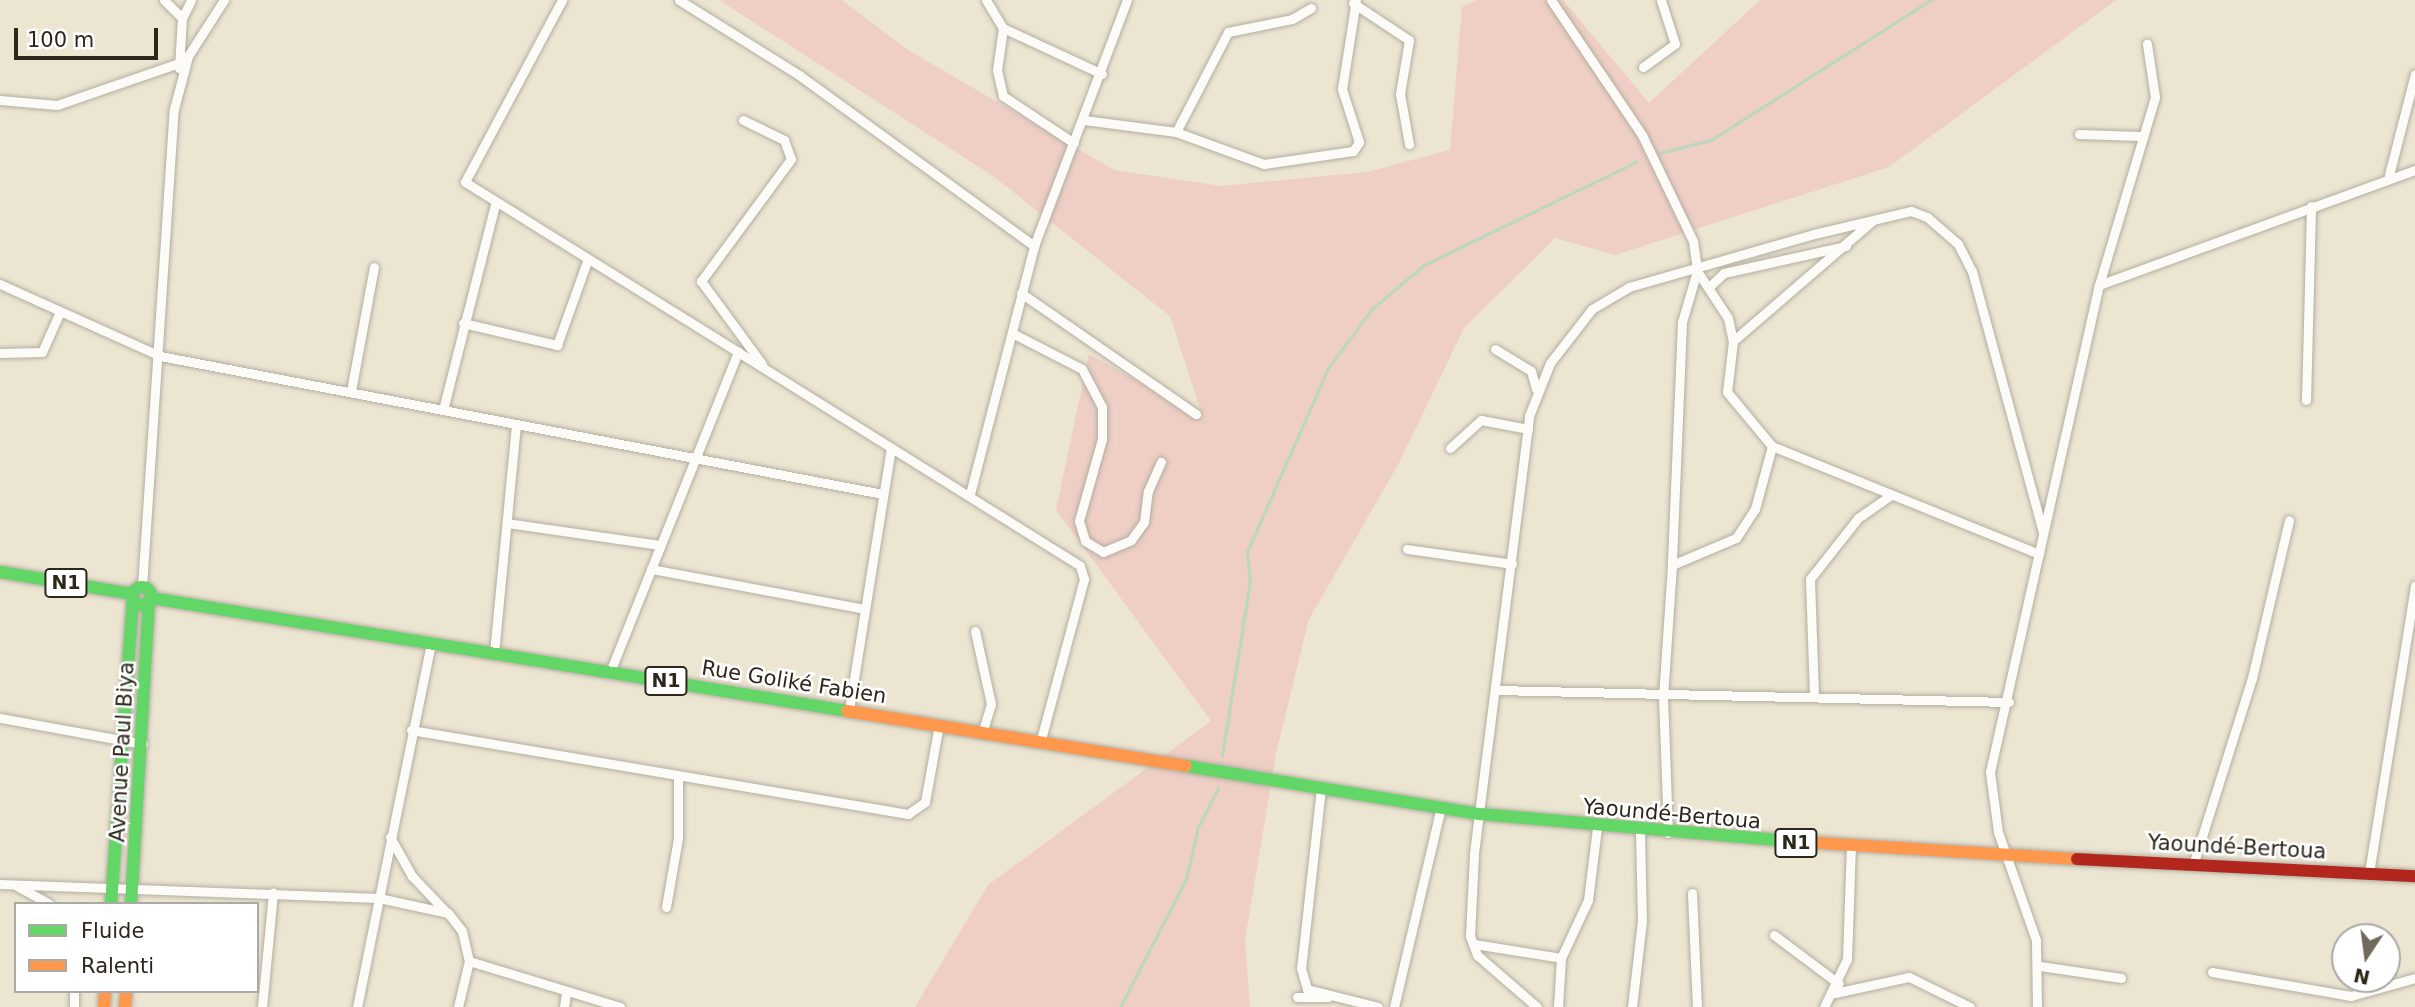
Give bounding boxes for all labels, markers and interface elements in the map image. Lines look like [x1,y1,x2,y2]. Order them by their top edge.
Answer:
scale bar [18,14,161,58]
text: 100 m [27,28,94,52]
road number: N1 [43,568,89,598]
street label: Rue Goliké Fabien [700,655,888,709]
street label: Avenue Paul Biya [105,661,139,843]
road number: N1 [643,666,689,696]
street label: Yaoundé-Bertoua [1582,794,1762,834]
road number: N1 [1773,828,1819,858]
street label: Yaoundé-Bertoua [2147,830,2327,864]
legend [14,902,259,993]
text: Fluide [81,919,144,943]
north arrow [2331,923,2401,993]
text: Ralenti [81,954,154,978]
text: N [2352,964,2372,989]

